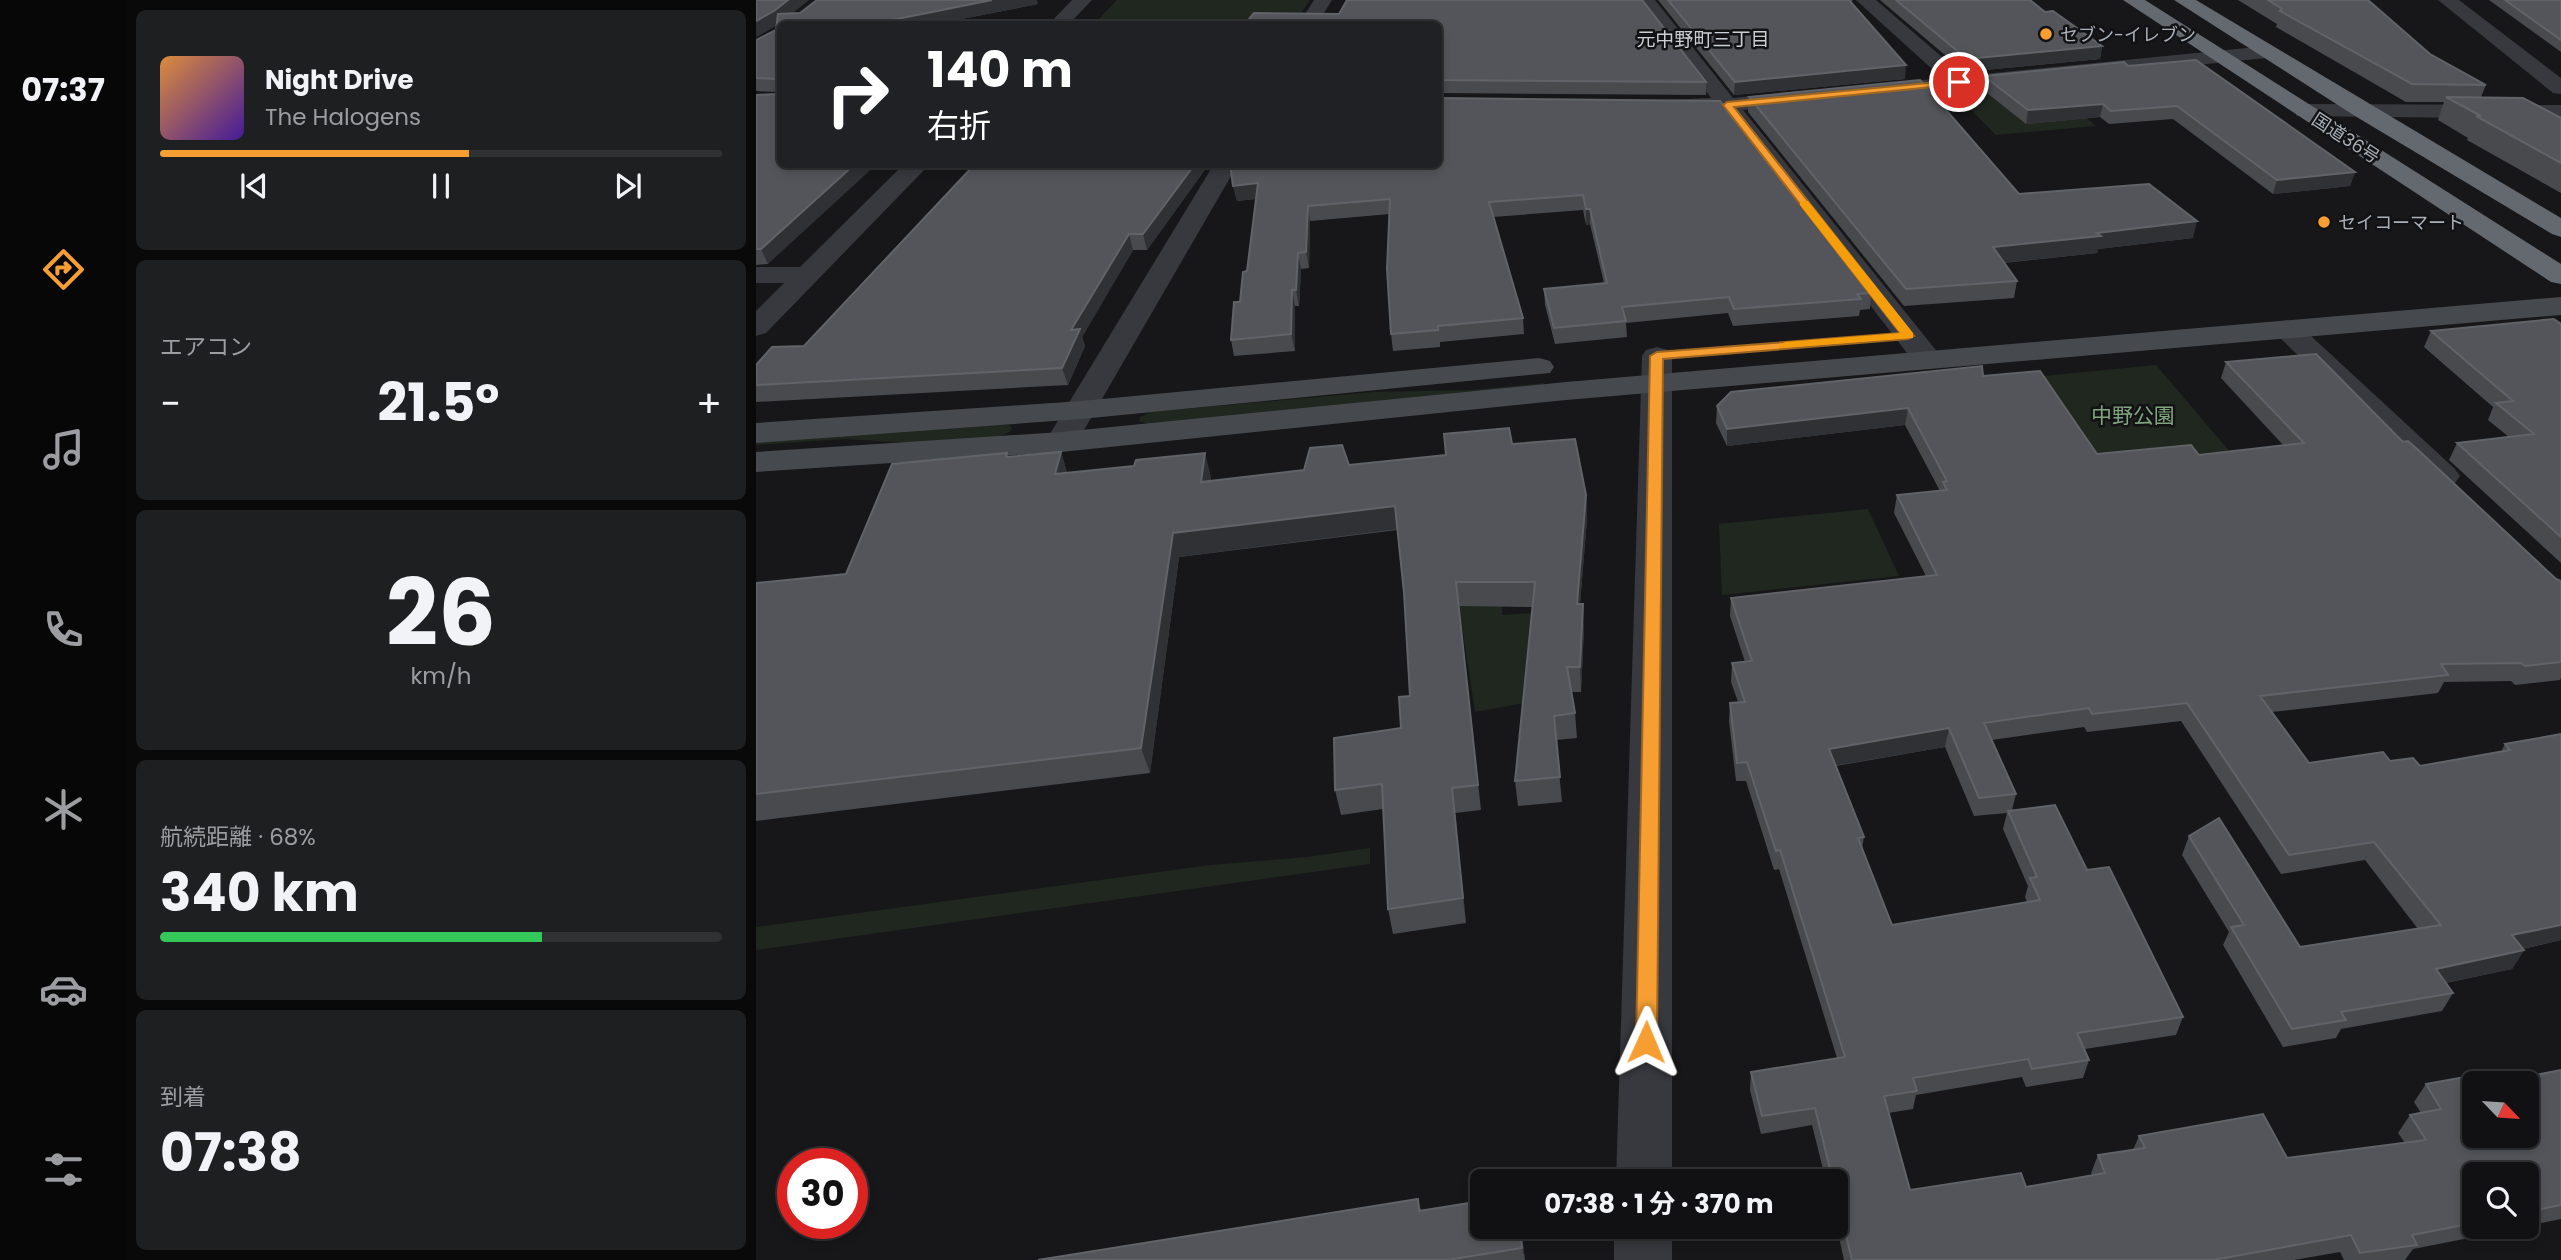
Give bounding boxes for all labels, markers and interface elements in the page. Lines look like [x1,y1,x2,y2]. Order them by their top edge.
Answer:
place label: セブン-イレブン [2060,22,2196,47]
district label: 元中野町三丁目 [1636,26,1770,53]
marker: セブン-イレブン [2038,26,2054,42]
text: 140 m [927,36,1073,104]
icon: right [812,49,903,140]
pin [1929,52,1989,112]
text: Night Drive [265,62,413,98]
icon: arrive [1940,63,1978,101]
text: 07:37 [21,67,105,112]
text: The Halogens [265,101,421,133]
text: 右折 [927,103,991,148]
street label: 国道36号 [2307,107,2385,169]
icon: previous [235,167,273,205]
icon: pause [422,167,460,205]
icon: next [609,167,647,205]
place label: セイコーマート [2338,210,2464,235]
marker: セイコーマート [2316,214,2332,230]
icon: directions [39,245,88,294]
text: エアコン [160,331,252,363]
text: 21.5° [378,366,499,439]
text: − [160,377,181,430]
text: + [696,377,722,430]
park label: 中野公園 [2091,401,2175,430]
icon: music [39,425,88,474]
text: 26 [386,549,496,677]
icon: phone [39,605,88,654]
text: km/h [410,660,472,692]
icon: climate [39,785,88,834]
text: 航続距離 · 68% [160,821,316,853]
text: 340 km [160,856,359,929]
icon: car [39,965,88,1014]
position arrow [1609,1005,1683,1079]
north arrow [2462,1071,2539,1148]
map controls [2462,1071,2539,1239]
text: 到着 [160,1081,206,1113]
text: 07:38 [160,1116,302,1189]
icon: filters [39,1145,88,1194]
speed limit sign: 30 [777,1148,868,1239]
button: search [2462,1162,2539,1239]
text: 07:38 · 1 分 · 370 m [1544,1186,1774,1222]

